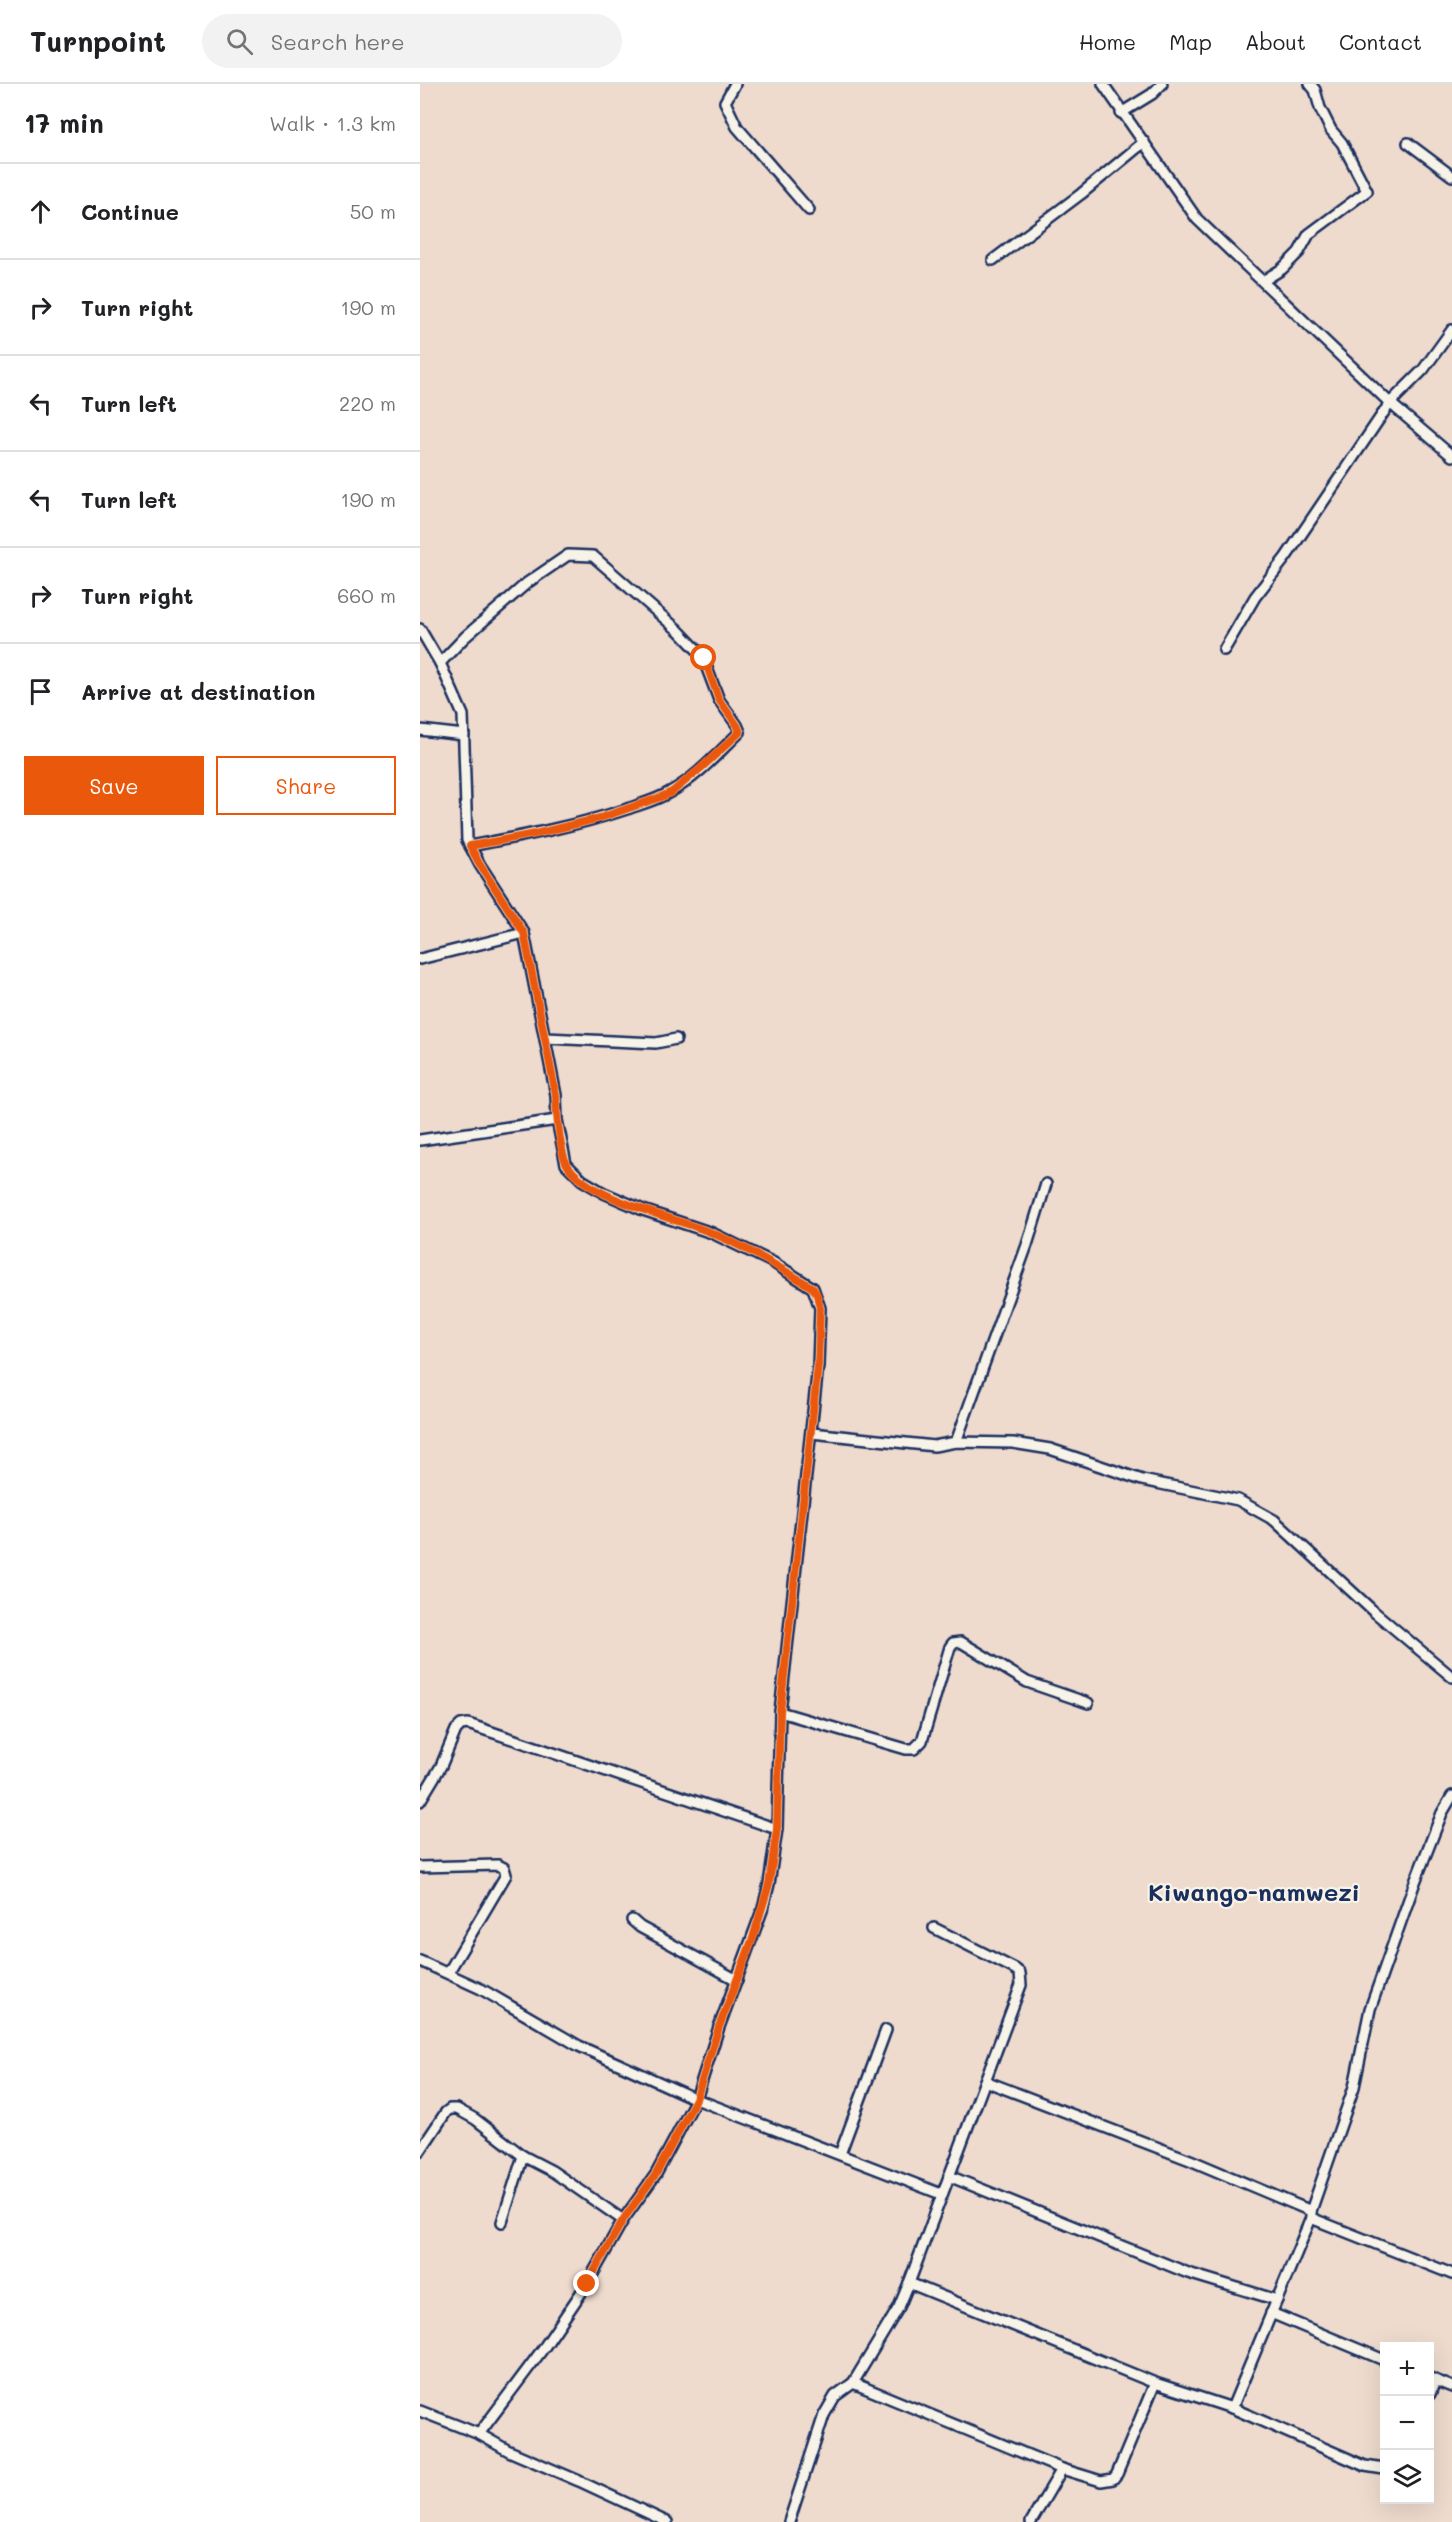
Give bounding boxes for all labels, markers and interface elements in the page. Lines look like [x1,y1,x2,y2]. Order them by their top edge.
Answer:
search box [202,14,622,68]
text: Turnpoint [30,23,166,59]
icon: search [223,25,256,58]
text: Search here [271,27,405,56]
text: Home [1079,28,1136,55]
text: Map [1169,28,1212,55]
text: About [1245,28,1306,55]
text: Contact [1339,28,1422,55]
text: 17 min [24,106,104,140]
text: Walk · 1.3 km [269,110,396,136]
icon: ahead [24,195,57,228]
text: Continue [81,197,179,226]
text: 50 m [350,198,396,224]
icon: right [24,291,57,324]
text: Turn right [81,293,193,322]
text: 190 m [341,294,396,320]
icon: left [24,387,57,420]
text: Turn left [81,389,177,418]
text: 220 m [339,390,396,416]
icon: left [24,483,57,516]
text: Turn left [81,485,177,514]
text: 190 m [341,486,396,512]
icon: right [24,579,57,612]
text: Turn right [81,581,193,610]
text: 660 m [337,582,396,608]
route start [690,644,716,670]
icon: arrive [24,675,57,708]
text: Arrive at destination [81,677,316,706]
button: Save [24,756,204,815]
button: Share [216,756,396,815]
district label: Kiwango-namwezi [1148,1876,1360,1907]
route end [573,2270,599,2296]
map controls [1380,2342,1434,2504]
button: + [1380,2342,1434,2396]
button: − [1380,2396,1434,2450]
button: layers [1380,2450,1434,2504]

